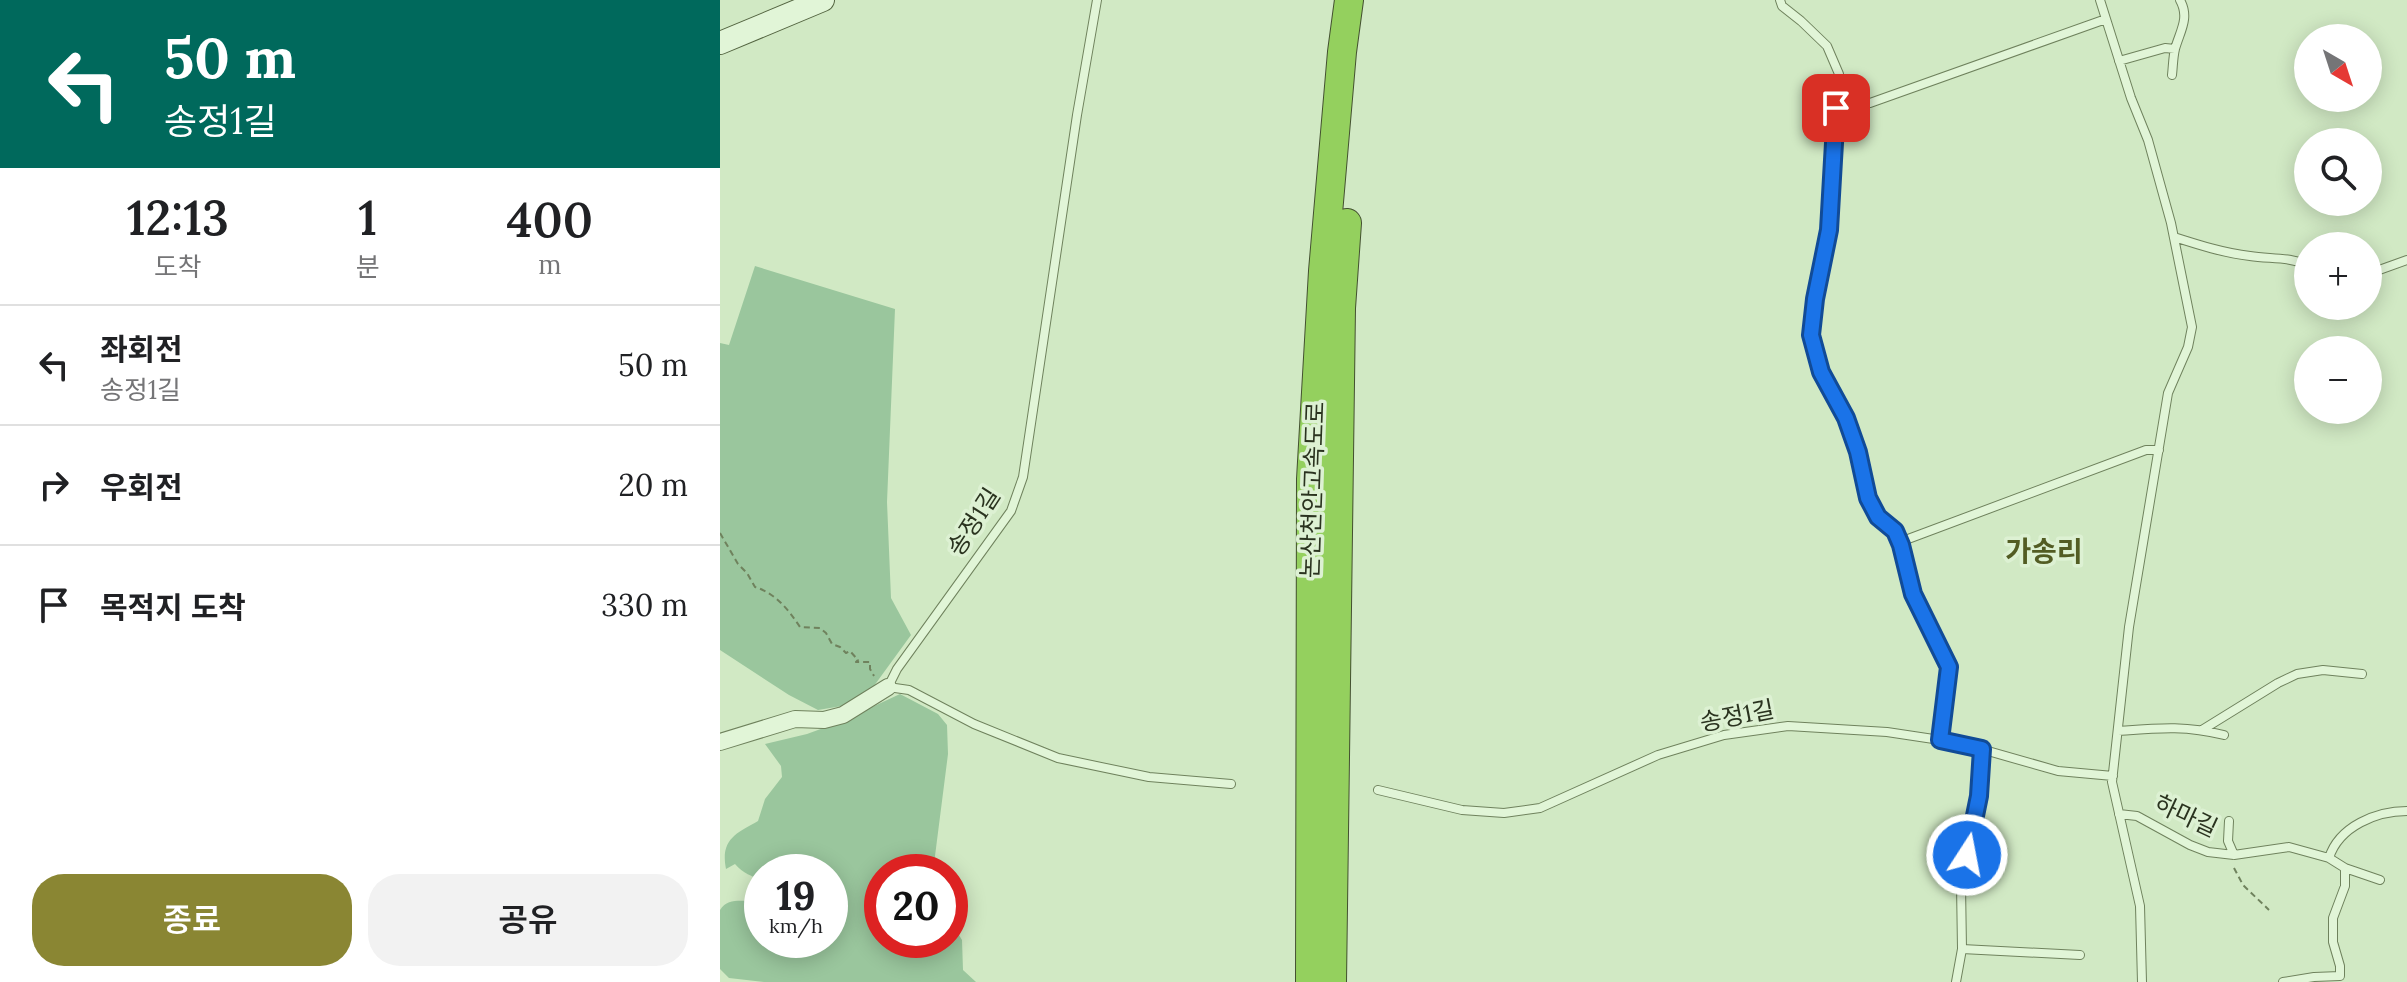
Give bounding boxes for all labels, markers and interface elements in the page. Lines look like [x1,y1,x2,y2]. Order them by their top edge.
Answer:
text: 50 m [164,22,296,93]
north arrow [2294,24,2382,112]
map controls [2294,24,2382,424]
icon: left [32,32,136,136]
pin [1802,74,1870,142]
icon: arrive [1814,86,1858,130]
text: 송정1길 [164,98,276,144]
button: search [2294,128,2382,216]
text: 12:13 [127,187,229,248]
text: 1 [358,187,377,248]
text: 400 [506,189,593,250]
button: + [2294,232,2382,320]
text: m [538,248,561,281]
text: 도착 [154,250,202,283]
text: 분 [356,250,380,283]
text: 좌회전 [100,330,183,368]
button: − [2294,336,2382,424]
icon: left [32,343,76,387]
text: 50 m [618,346,688,384]
text: 송정1길 [100,373,181,406]
street label: 논산천안고속도로 [1294,401,1331,579]
icon: right [32,463,76,507]
text: 20 m [619,466,688,504]
text: 우회전 [100,468,183,506]
street label: 송정1길 [940,482,1007,562]
district label: 가송리 [2005,533,2083,569]
icon: arrive [32,583,76,627]
text: 330 m [601,586,688,624]
text: 목적지 도착 [100,588,246,626]
street label: 송정1길 [1697,693,1777,738]
street label: 하마길 [2150,787,2223,844]
position arrow [1925,813,2009,897]
speed limit sign: 20 [864,854,968,958]
text: 19 [776,870,816,921]
button: 종료 [32,874,352,966]
button: 공유 [368,874,688,966]
text: km/h [769,913,823,938]

